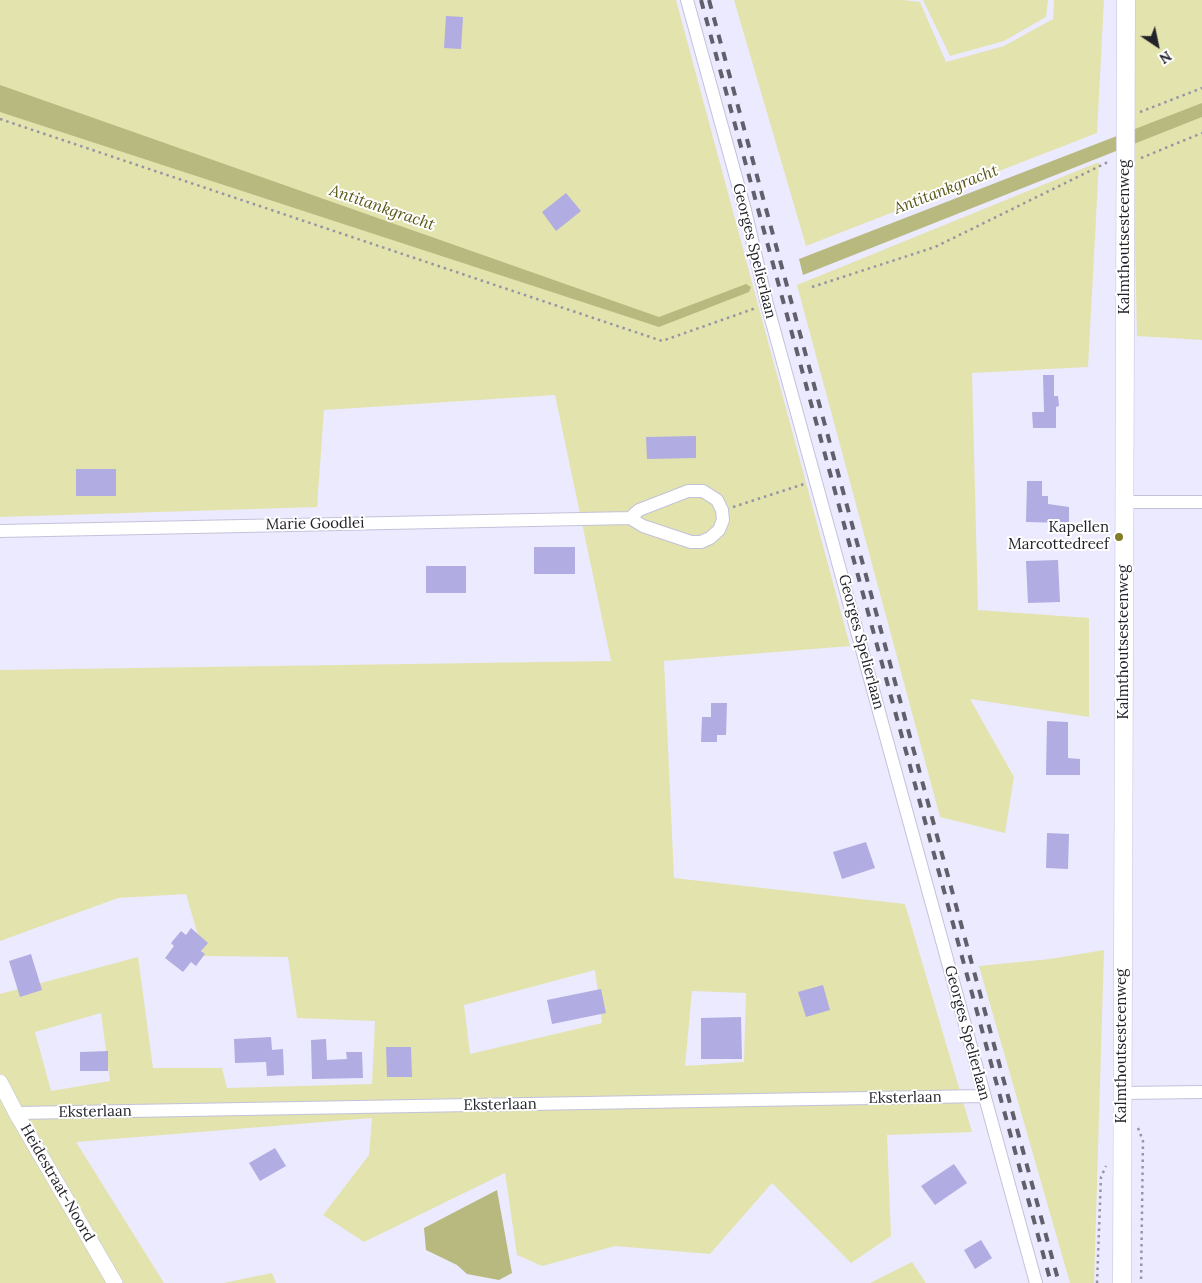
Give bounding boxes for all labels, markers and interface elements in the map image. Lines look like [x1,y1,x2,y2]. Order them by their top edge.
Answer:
north arrow [1132,20,1182,70]
text: N [1156,47,1175,68]
street label: Kalmthoutsesteenweg [1116,160,1134,314]
water label: Antitankgracht [891,161,1001,219]
water label: Antitankgracht [327,181,437,235]
street label: Georges Spelierlaan [728,181,780,321]
street label: Marie Goodlei [266,514,364,534]
place label: Kapellen Marcottedreef [1008,519,1109,554]
marker: Kapellen Marcottedreef [1113,531,1125,543]
street label: Kalmthoutsesteenweg [1115,565,1133,719]
street label: Georges Spelierlaan [834,573,888,711]
street label: Georges Spelierlaan [940,964,994,1102]
street label: Kalmthoutsesteenweg [1113,969,1131,1123]
street label: Eksterlaan [868,1088,942,1108]
street label: Eksterlaan [463,1095,537,1115]
street label: Eksterlaan [58,1102,132,1122]
street label: Heidestraat-Noord [16,1121,98,1245]

